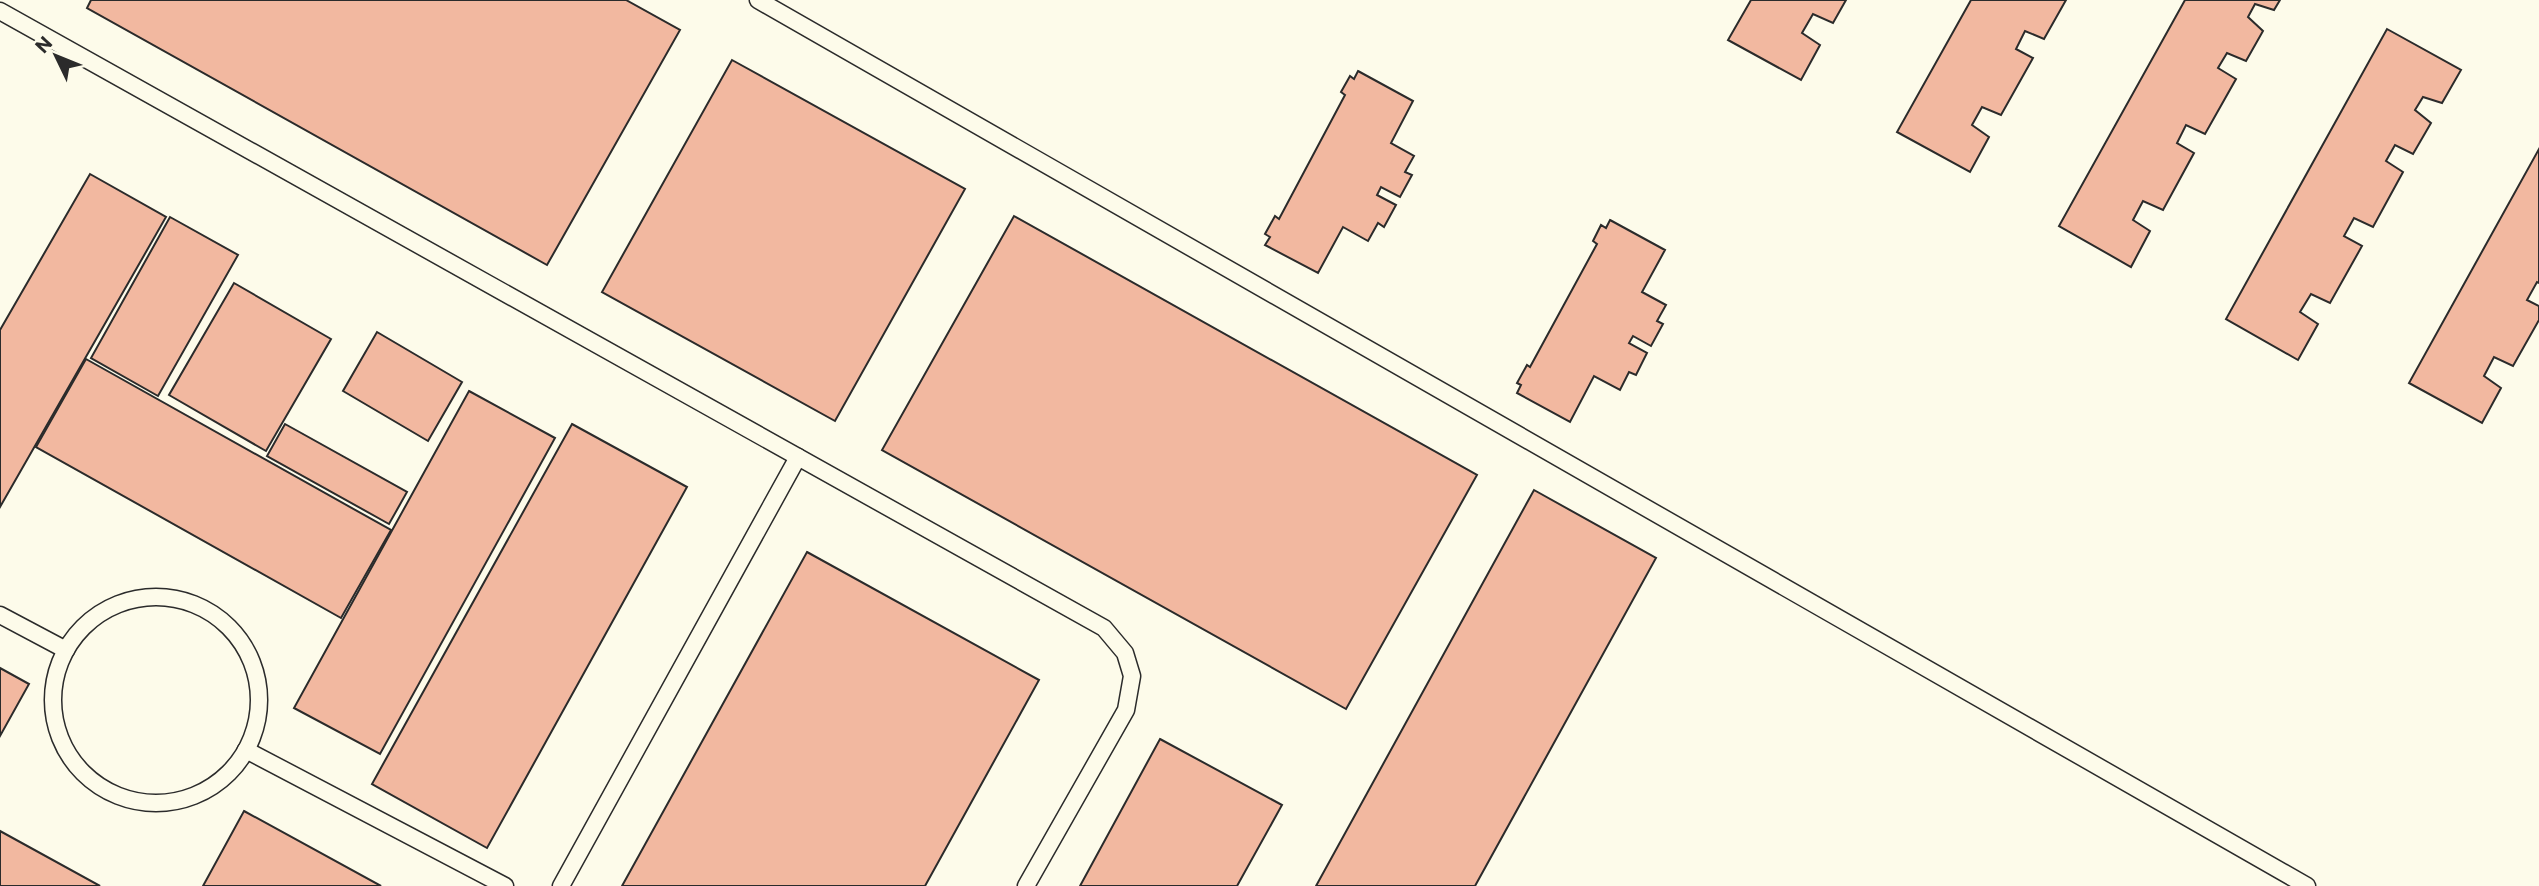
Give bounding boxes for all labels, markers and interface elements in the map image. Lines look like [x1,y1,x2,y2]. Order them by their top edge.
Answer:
north arrow [21,21,91,91]
text: N [30,31,56,57]

